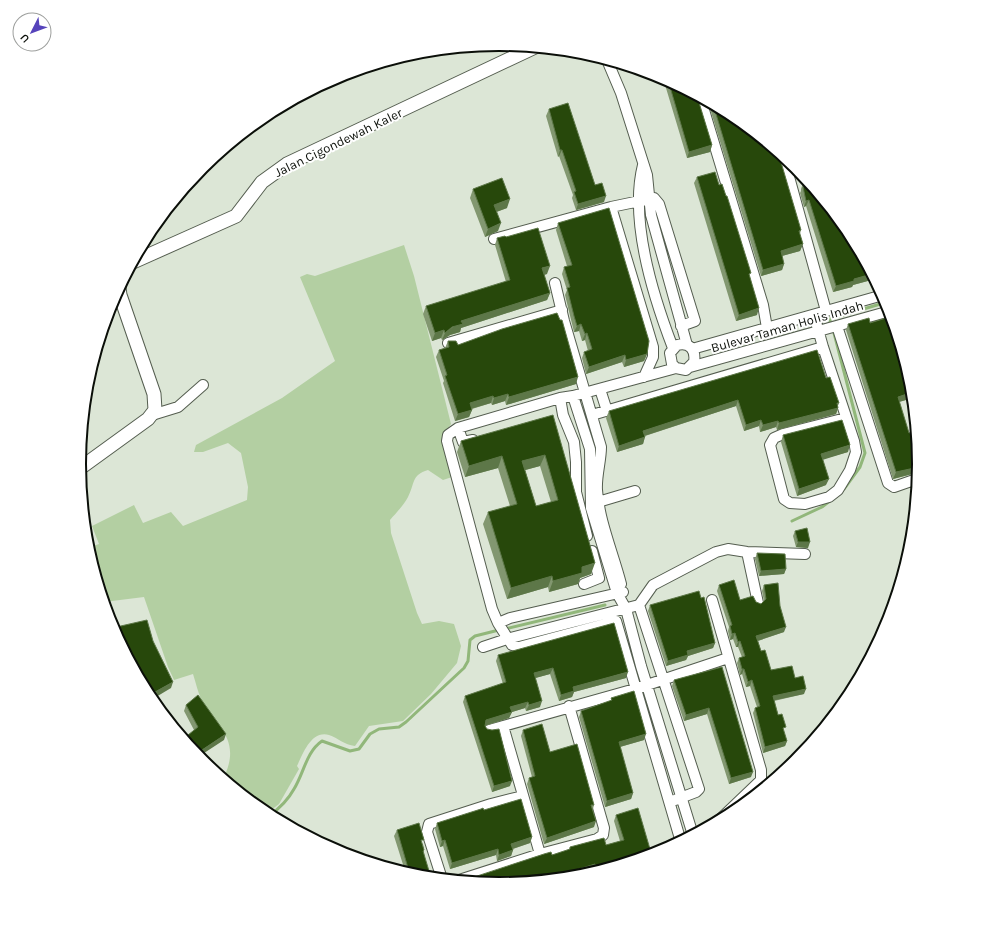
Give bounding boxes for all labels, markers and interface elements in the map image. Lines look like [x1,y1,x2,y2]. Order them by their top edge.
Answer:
north arrow [12,12,52,52]
text: U [18,31,32,46]
street label: Jalan Cigondewah Kaler [272,105,405,180]
street label: Bulevar Taman Holis Indah [709,298,865,355]

